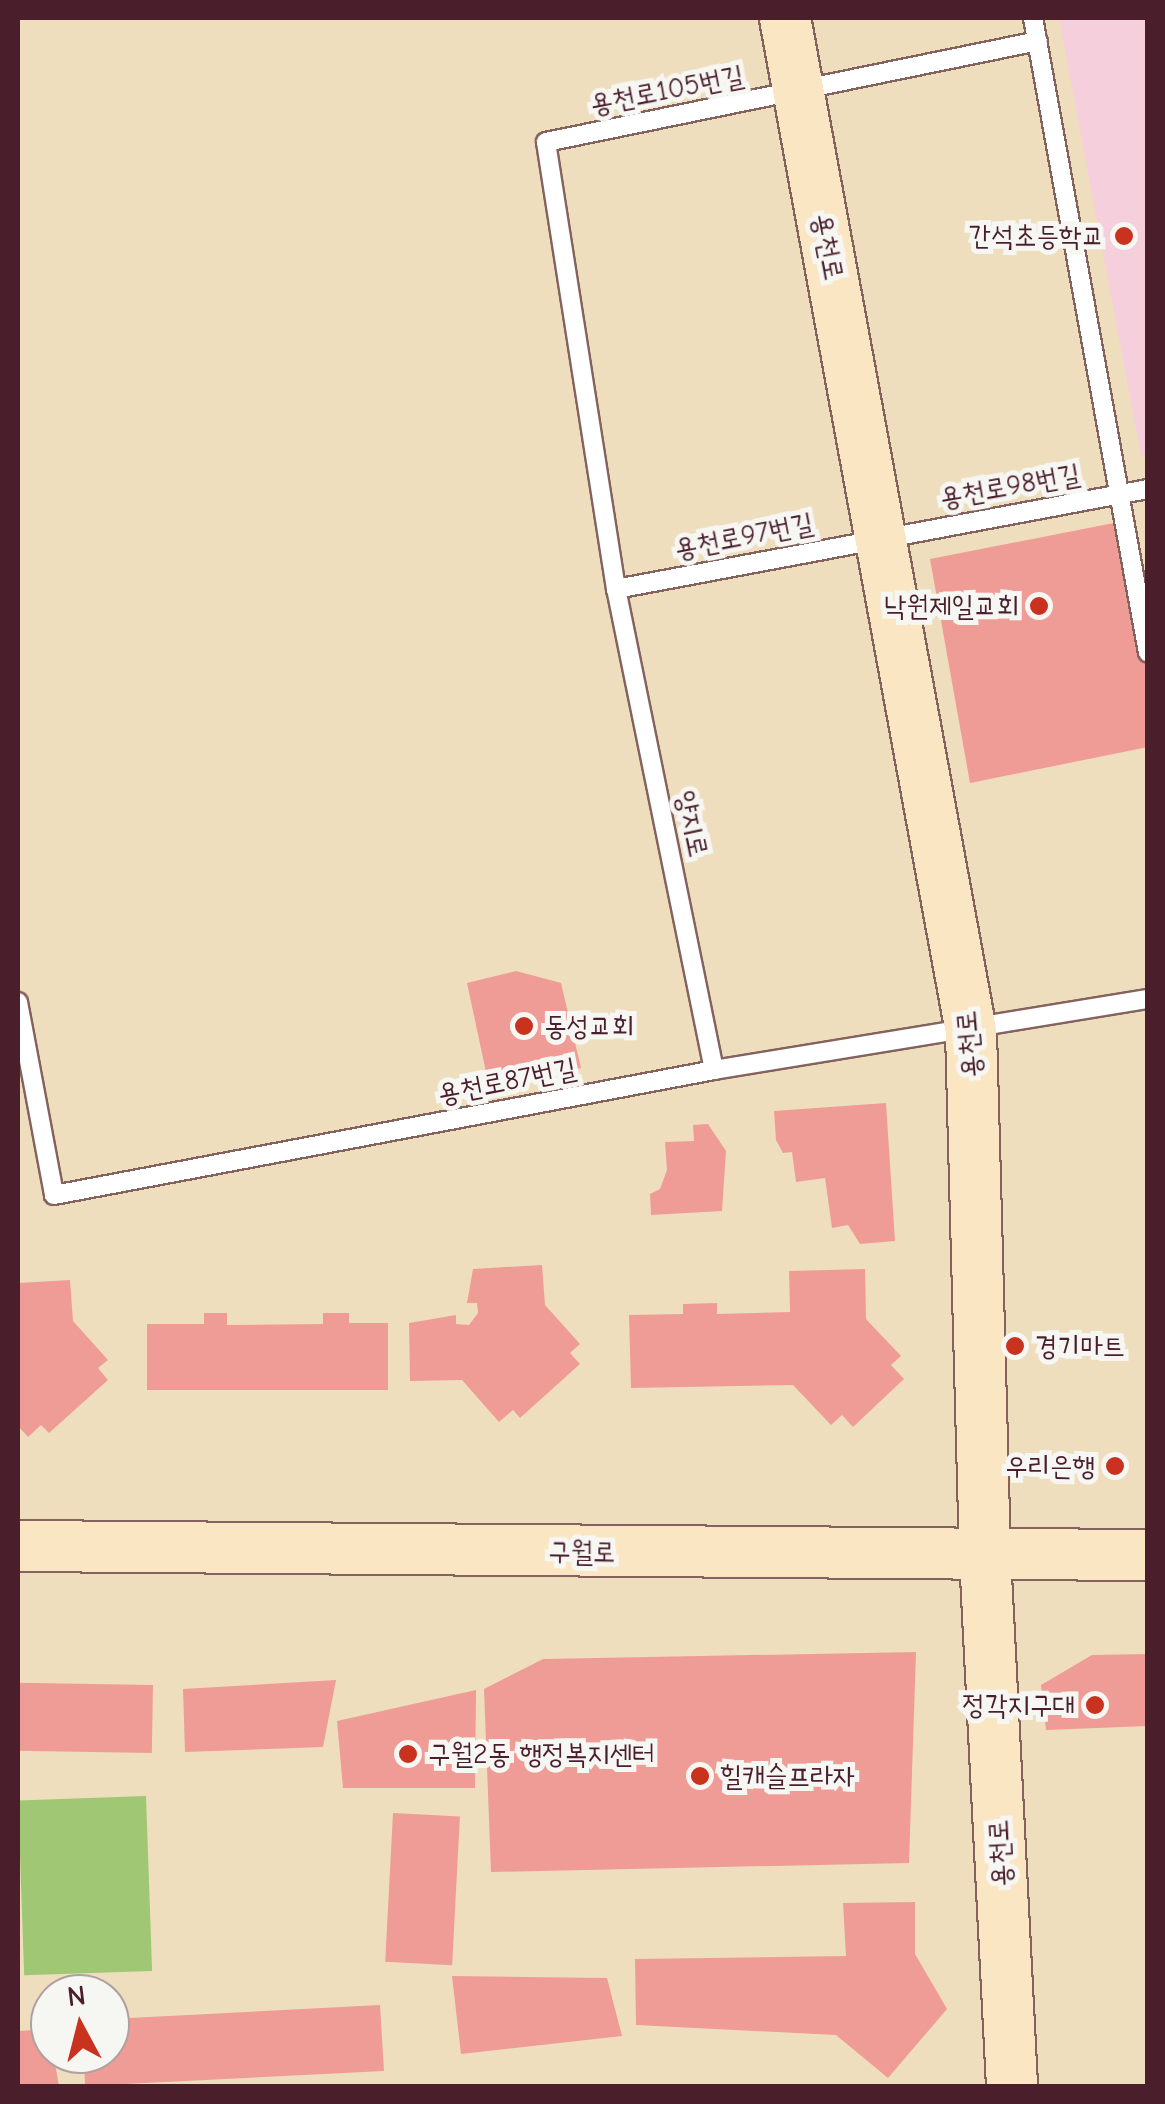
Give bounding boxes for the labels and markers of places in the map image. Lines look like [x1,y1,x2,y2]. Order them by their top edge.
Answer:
place label: 간석초등학교 [969,219,1104,253]
marker: 간석초등학교 [1113,225,1135,247]
place label: 낙원제일교회 [884,589,1019,623]
marker: 낙원제일교회 [1028,595,1050,617]
place label: 동성교회 [544,1009,634,1043]
marker: 동성교회 [513,1015,535,1037]
place label: 경기마트 [1035,1329,1125,1363]
marker: 경기마트 [1004,1335,1026,1357]
place label: 우리은행 [1005,1449,1095,1483]
marker: 우리은행 [1104,1455,1126,1477]
place label: 정각지구대 [962,1688,1075,1722]
marker: 정각지구대 [1084,1694,1106,1716]
place label: 구월2동 행정복지센터 [428,1737,655,1771]
marker: 구월2동 행정복지센터 [397,1743,419,1765]
place label: 힐캐슬프라자 [720,1759,855,1793]
marker: 힐캐슬프라자 [689,1765,711,1787]

